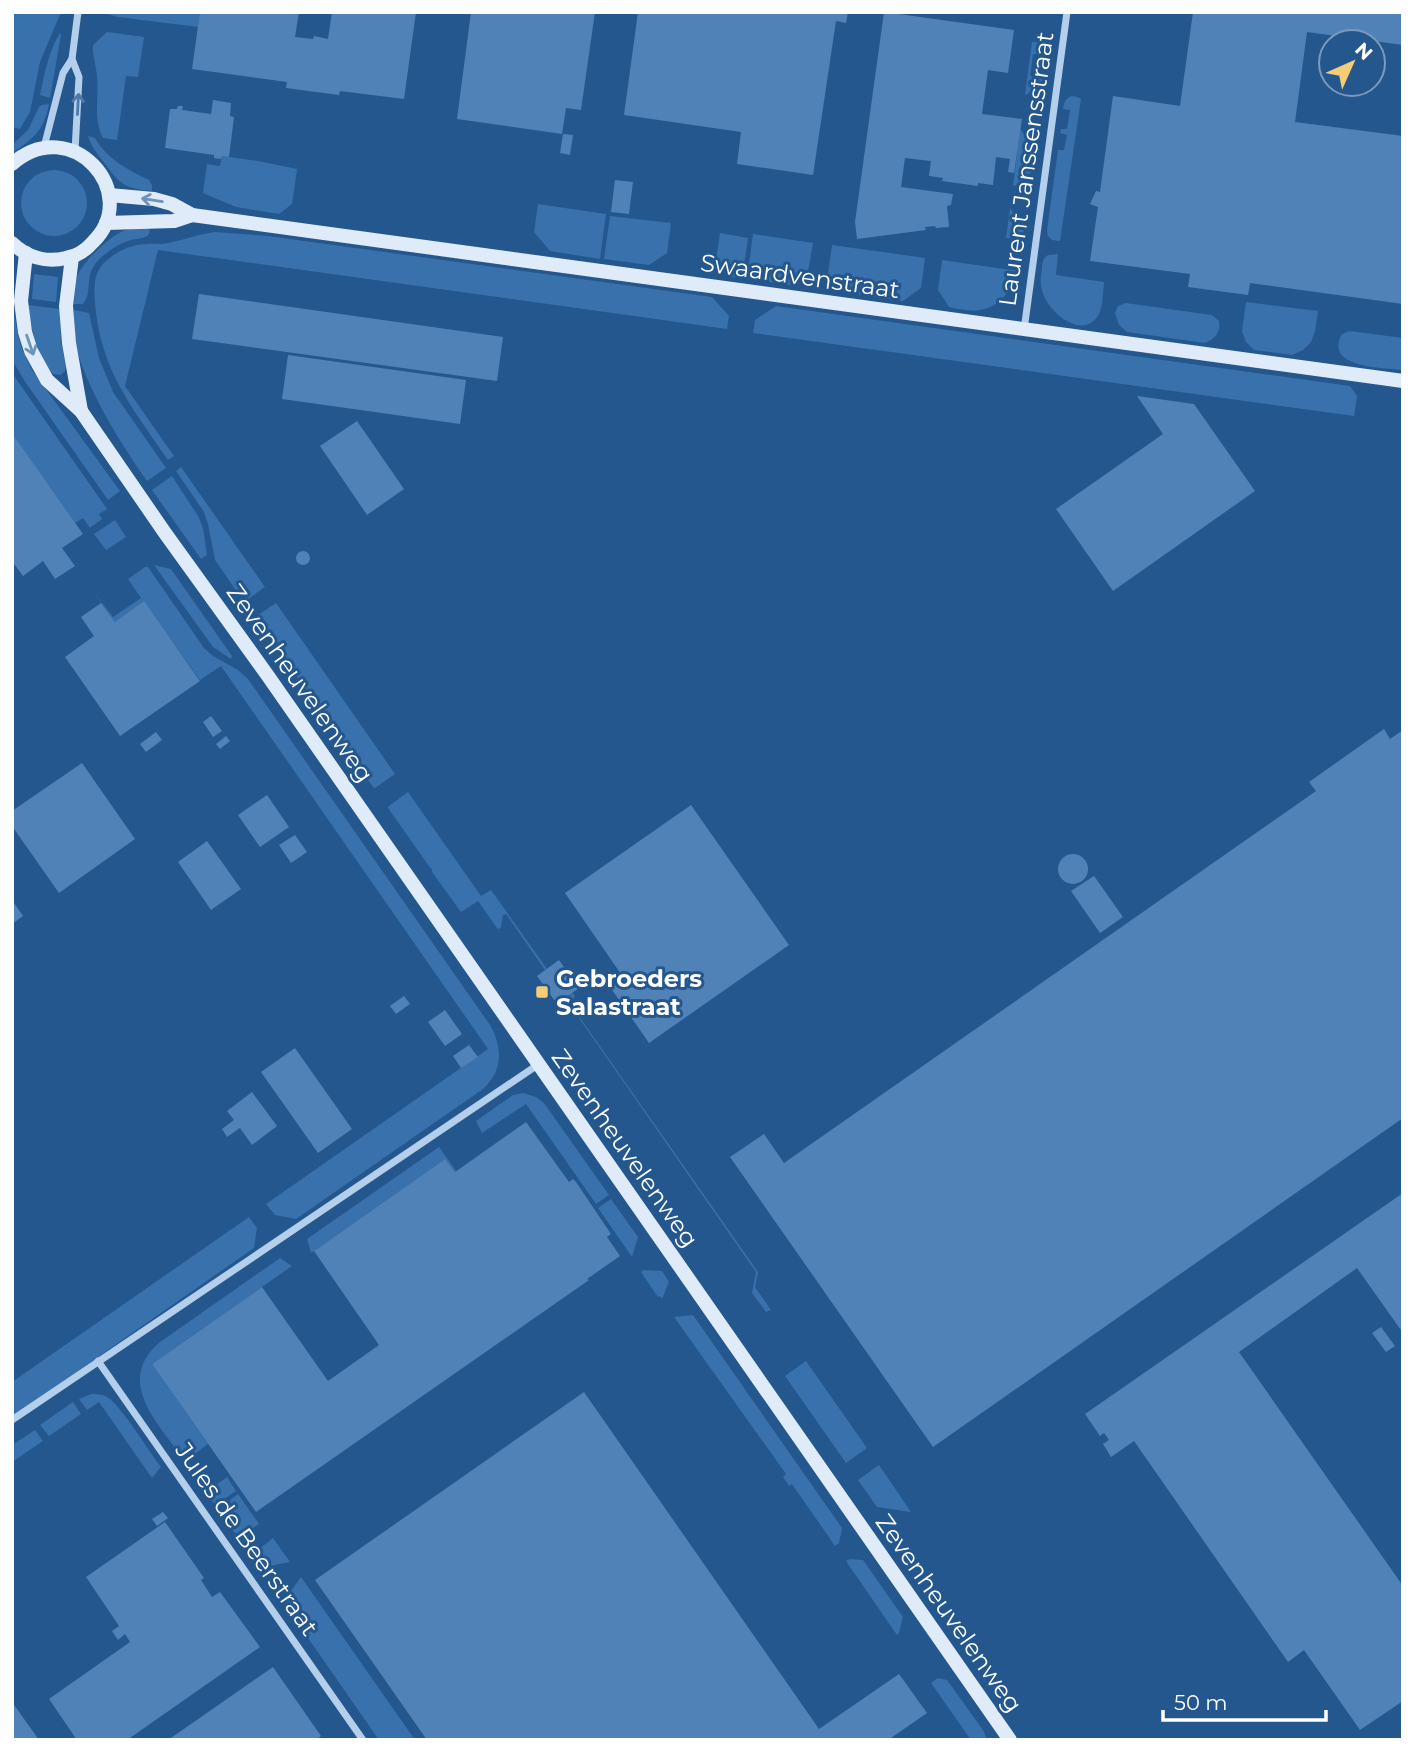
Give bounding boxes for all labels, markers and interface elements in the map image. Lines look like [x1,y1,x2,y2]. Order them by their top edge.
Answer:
north arrow [1317,28,1387,98]
street label: Laurent Janssensstraat [992,30,1060,308]
text: N [1350,38,1377,65]
one-way arrow [72,94,85,116]
one-way arrow [141,193,164,206]
street label: Swaardvenstraat [699,248,902,304]
one-way arrow [25,333,37,355]
street label: Zevenheuvelenweg [221,578,379,788]
place label: Gebroeders Salastraat [556,964,702,1021]
marker: Gebroeders Salastraat [534,984,550,1000]
street label: Zevenheuvelenweg [546,1043,704,1253]
street label: Jules de Beerstraat [169,1436,325,1641]
street label: Zevenheuvelenweg [870,1508,1028,1718]
scale bar [1163,1678,1326,1722]
text: 50 m [1174,1690,1228,1715]

